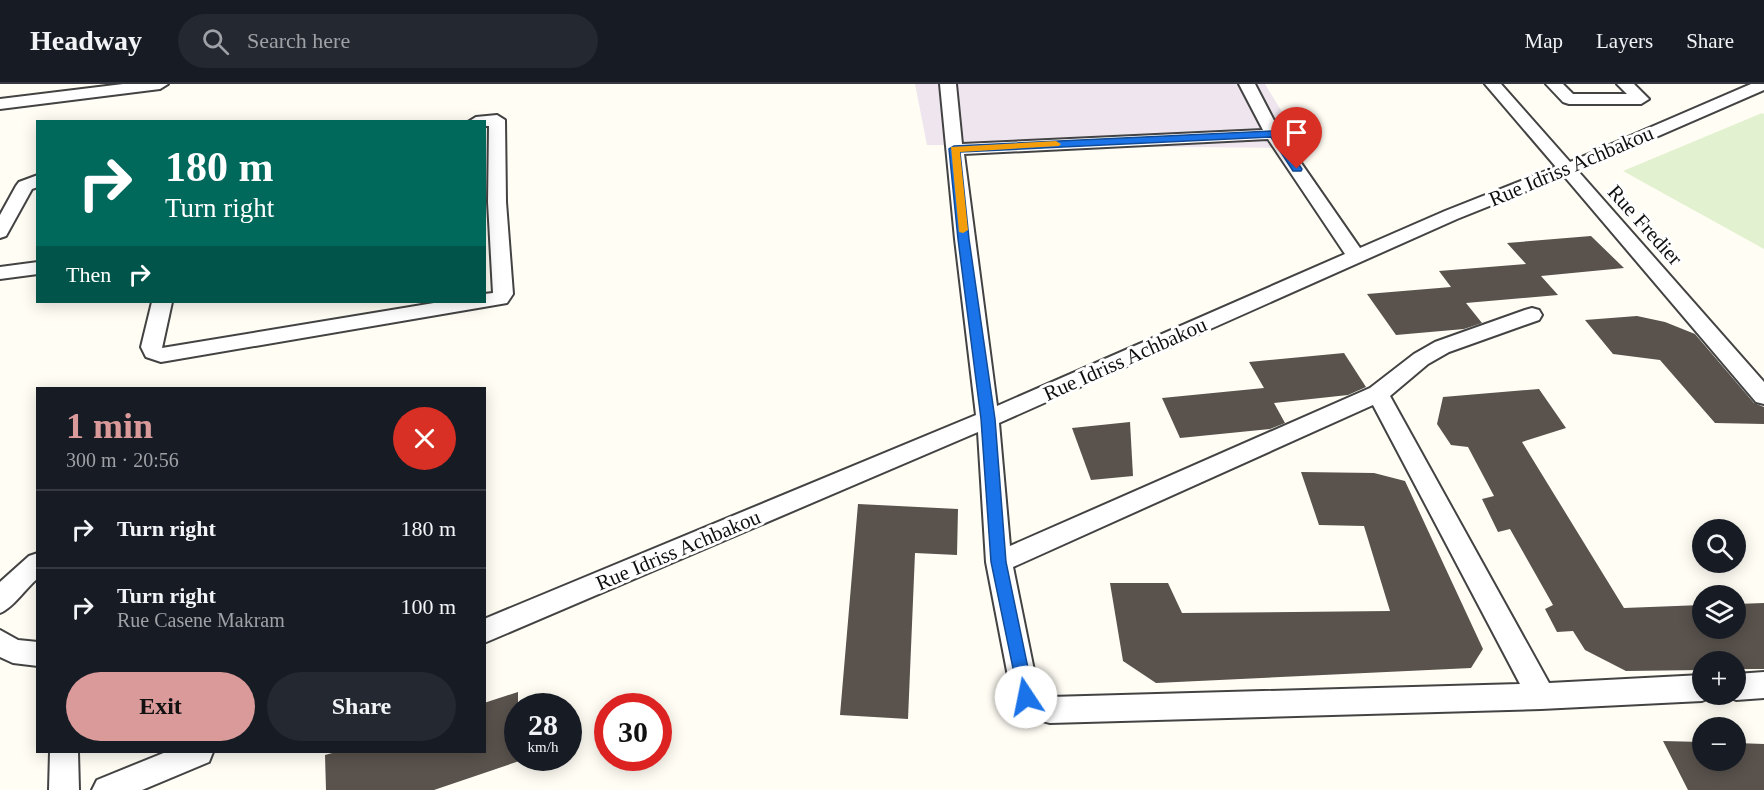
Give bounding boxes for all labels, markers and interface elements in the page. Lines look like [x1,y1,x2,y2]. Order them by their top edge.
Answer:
search box [178,14,598,68]
text: Headway [30,25,142,56]
icon: search [199,25,232,58]
text: Search here [247,28,350,53]
text: Map [1525,29,1563,53]
text: Layers [1596,29,1653,53]
text: Share [1686,29,1734,53]
pin [1271,107,1322,169]
icon: arrive [1280,116,1313,149]
street label: Rue Idriss Achbakou [1485,120,1657,211]
icon: right [66,144,144,222]
text: 180 m [165,144,274,190]
street label: Rue Fredier [1603,180,1687,270]
text: Turn right [165,193,274,223]
icon: right [123,258,156,291]
text: Then [66,262,111,287]
street label: Rue Idriss Achbakou [1040,312,1211,406]
text: 1 min [66,406,153,446]
button: close [393,407,456,470]
text: 300 m · 20:56 [66,449,179,471]
street label: Rue Idriss Achbakou [592,504,764,595]
icon: right [66,513,99,546]
text: Turn right [117,516,216,541]
text: 180 m [400,516,456,541]
map controls [1692,519,1746,771]
button: search [1692,519,1746,573]
text: Turn right [117,583,216,608]
button: layers [1692,585,1746,639]
icon: right [66,591,99,624]
text: 100 m [400,594,456,619]
text: Rue Casene Makram [117,609,285,631]
button: + [1692,651,1746,705]
position arrow [994,665,1058,729]
button: Exit [66,672,255,741]
button: Share [267,672,456,741]
speed limit sign: 30 [594,693,672,771]
text: 28 [528,708,558,741]
button: − [1692,717,1746,771]
text: km/h [528,739,558,755]

